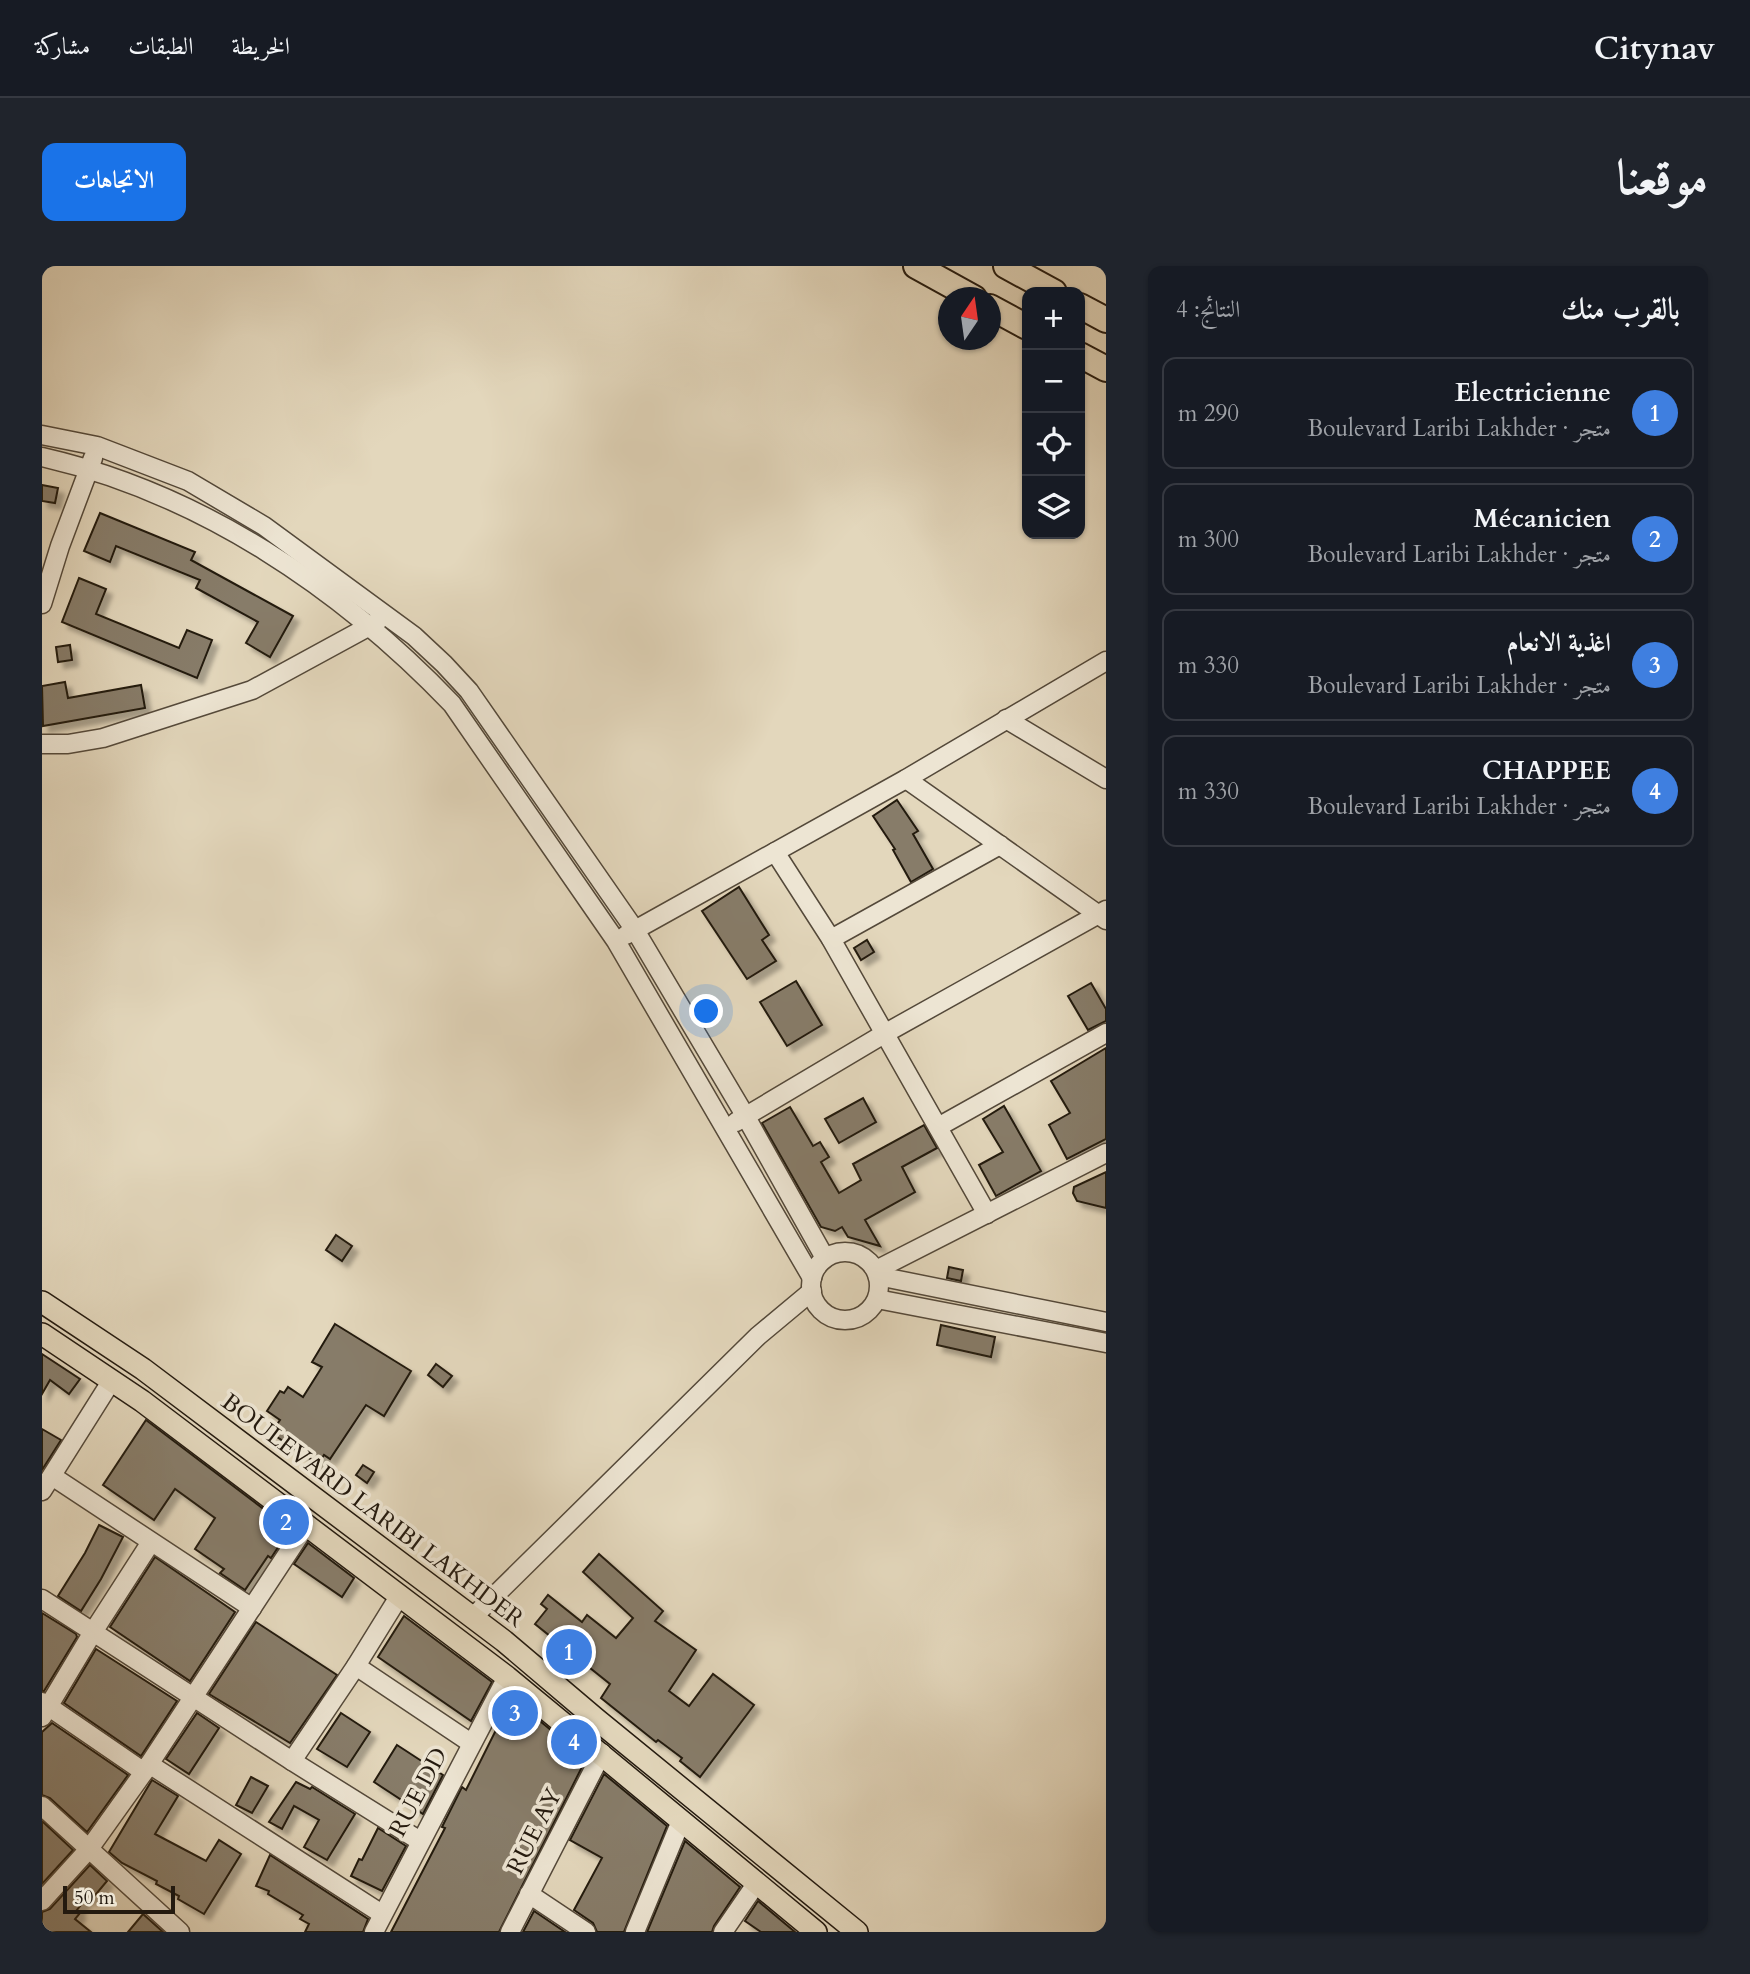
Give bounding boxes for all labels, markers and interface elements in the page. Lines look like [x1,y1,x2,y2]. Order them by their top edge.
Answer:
text: Citynav [1594,26,1715,71]
text: مشاركة [35,30,90,63]
text: الطبقات [128,30,194,63]
text: الخريطة [232,30,290,63]
button: الاتجاهات [42,143,186,221]
text: موقعنا [1616,145,1708,212]
north arrow [938,287,1001,350]
map controls [1022,287,1085,539]
button: + [1022,287,1085,350]
text: بالقرب منك [1561,289,1680,330]
text: النتائج: 4 [1176,294,1240,325]
button: − [1022,350,1085,413]
text: Electricienne [1455,375,1611,410]
text: 290 m [1178,398,1239,429]
text: 1 [1649,398,1661,429]
button: locate [1022,413,1085,476]
text: متجر · Boulevard Laribi Lakhder [1307,413,1611,444]
button: layers [1022,476,1085,539]
text: Mécanicien [1473,501,1611,536]
text: 300 m [1178,524,1239,555]
text: 2 [1649,524,1661,555]
text: متجر · Boulevard Laribi Lakhder [1307,539,1611,570]
text: اغذية الانعام [1507,625,1611,660]
text: 330 m [1178,650,1239,681]
text: 3 [1649,650,1661,681]
text: متجر · Boulevard Laribi Lakhder [1307,670,1611,701]
text: CHAPPEE [1482,753,1611,788]
text: 330 m [1178,776,1239,807]
text: 4 [1649,776,1661,807]
text: متجر · Boulevard Laribi Lakhder [1307,791,1611,822]
your location [689,994,723,1028]
street label: BOULEVARD LARIBI LAKHDER [215,1386,531,1635]
pin: 2 [263,1496,309,1548]
pin: 1 [546,1626,592,1678]
pin: 3 [492,1687,538,1739]
pin: 4 [551,1716,597,1768]
street label: RUE DD [381,1742,456,1843]
street label: RUE AY [499,1782,570,1880]
scale bar [63,1883,175,1915]
text: 50 m [74,1885,115,1911]

